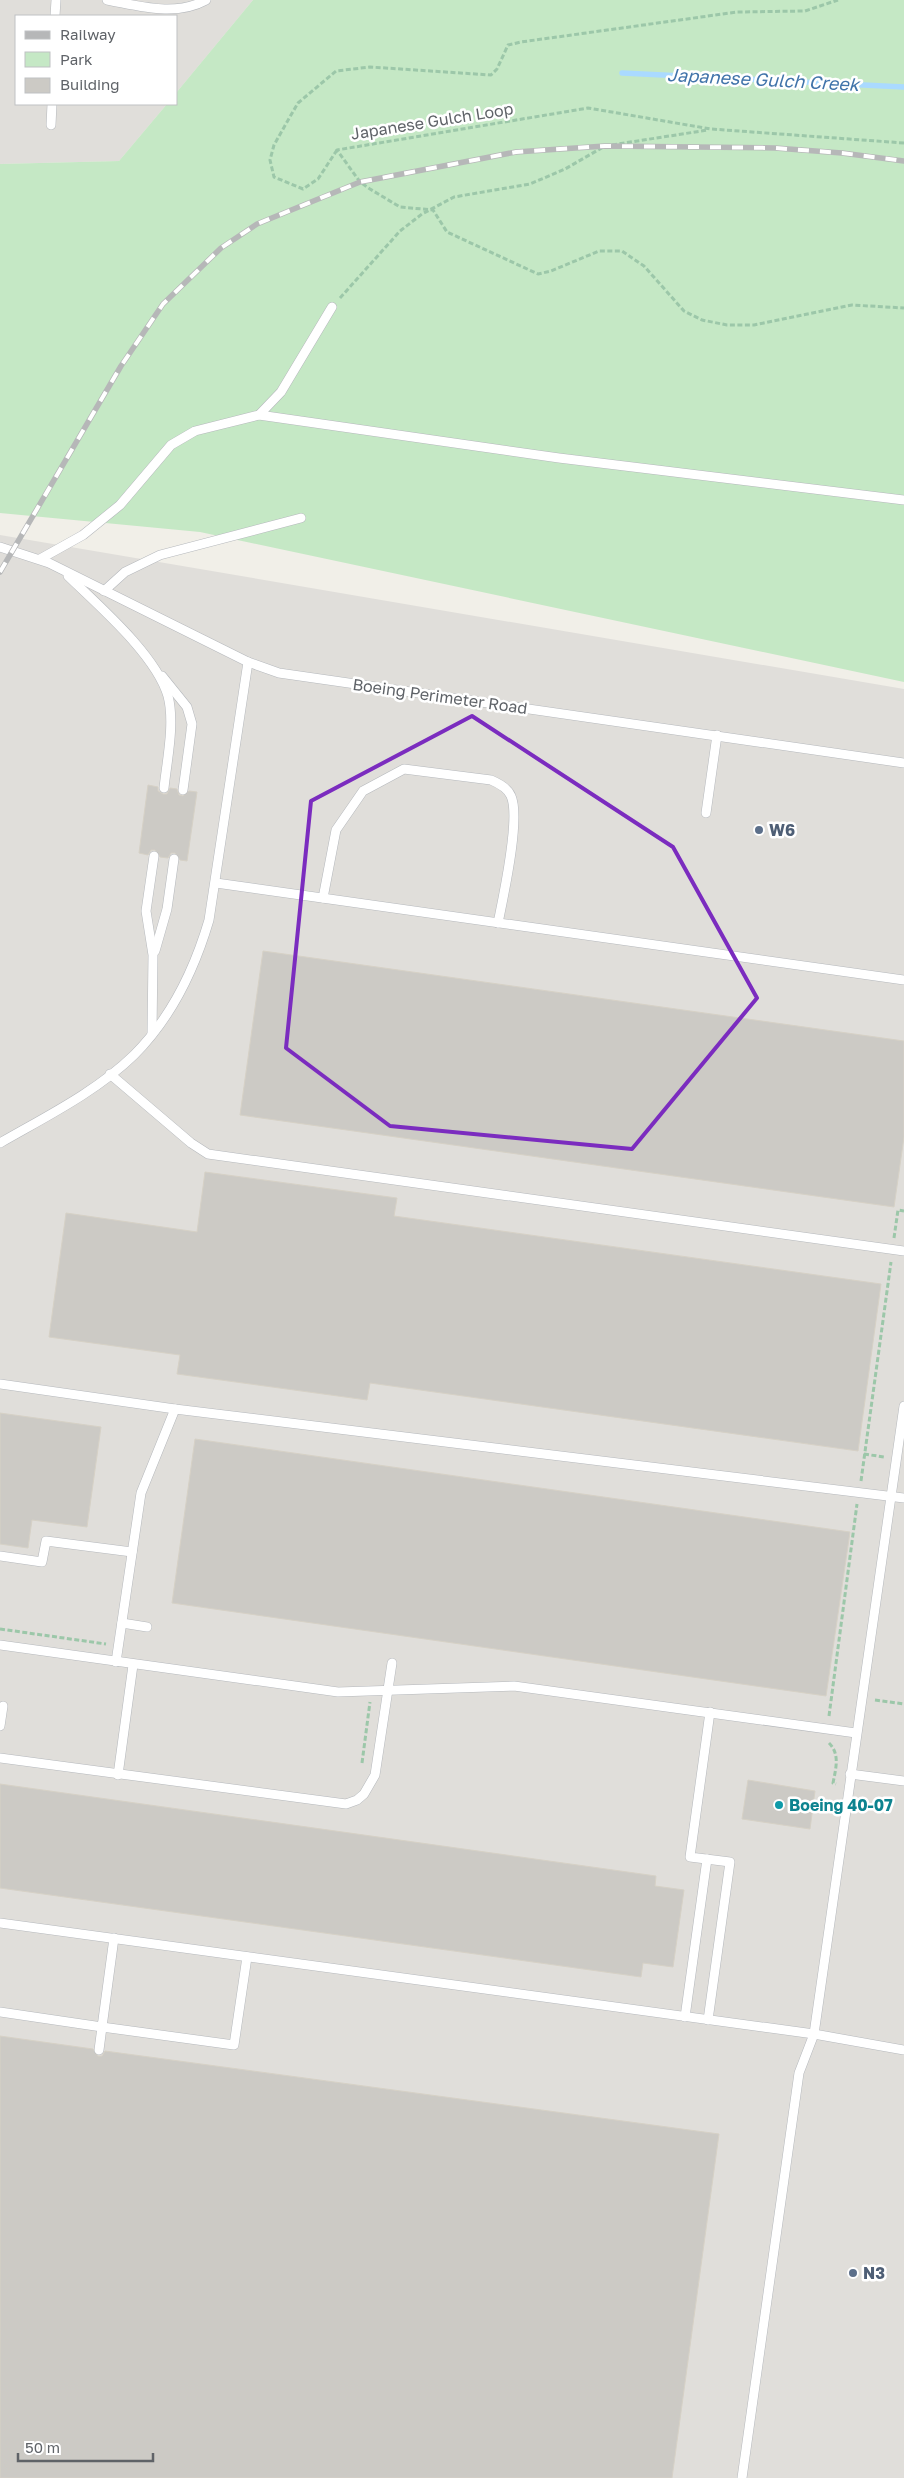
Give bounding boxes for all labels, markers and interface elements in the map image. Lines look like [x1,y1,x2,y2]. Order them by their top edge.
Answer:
legend [15,15,178,105]
text: Railway [60,25,116,43]
text: Park [60,50,93,68]
water label: Japanese Gulch Creek [667,63,861,95]
text: Building [60,75,120,93]
street label: Japanese Gulch Loop [349,98,515,144]
street label: Boeing Perimeter Road [351,674,529,718]
place label: W6 [769,820,795,840]
marker: W6 [753,824,765,836]
place label: Boeing 40-07 [789,1795,893,1815]
marker: Boeing 40-07 [773,1799,785,1811]
place label: N3 [863,2263,885,2283]
marker: N3 [847,2267,859,2279]
scale bar [18,2430,152,2462]
text: 50 m [25,2438,60,2456]

